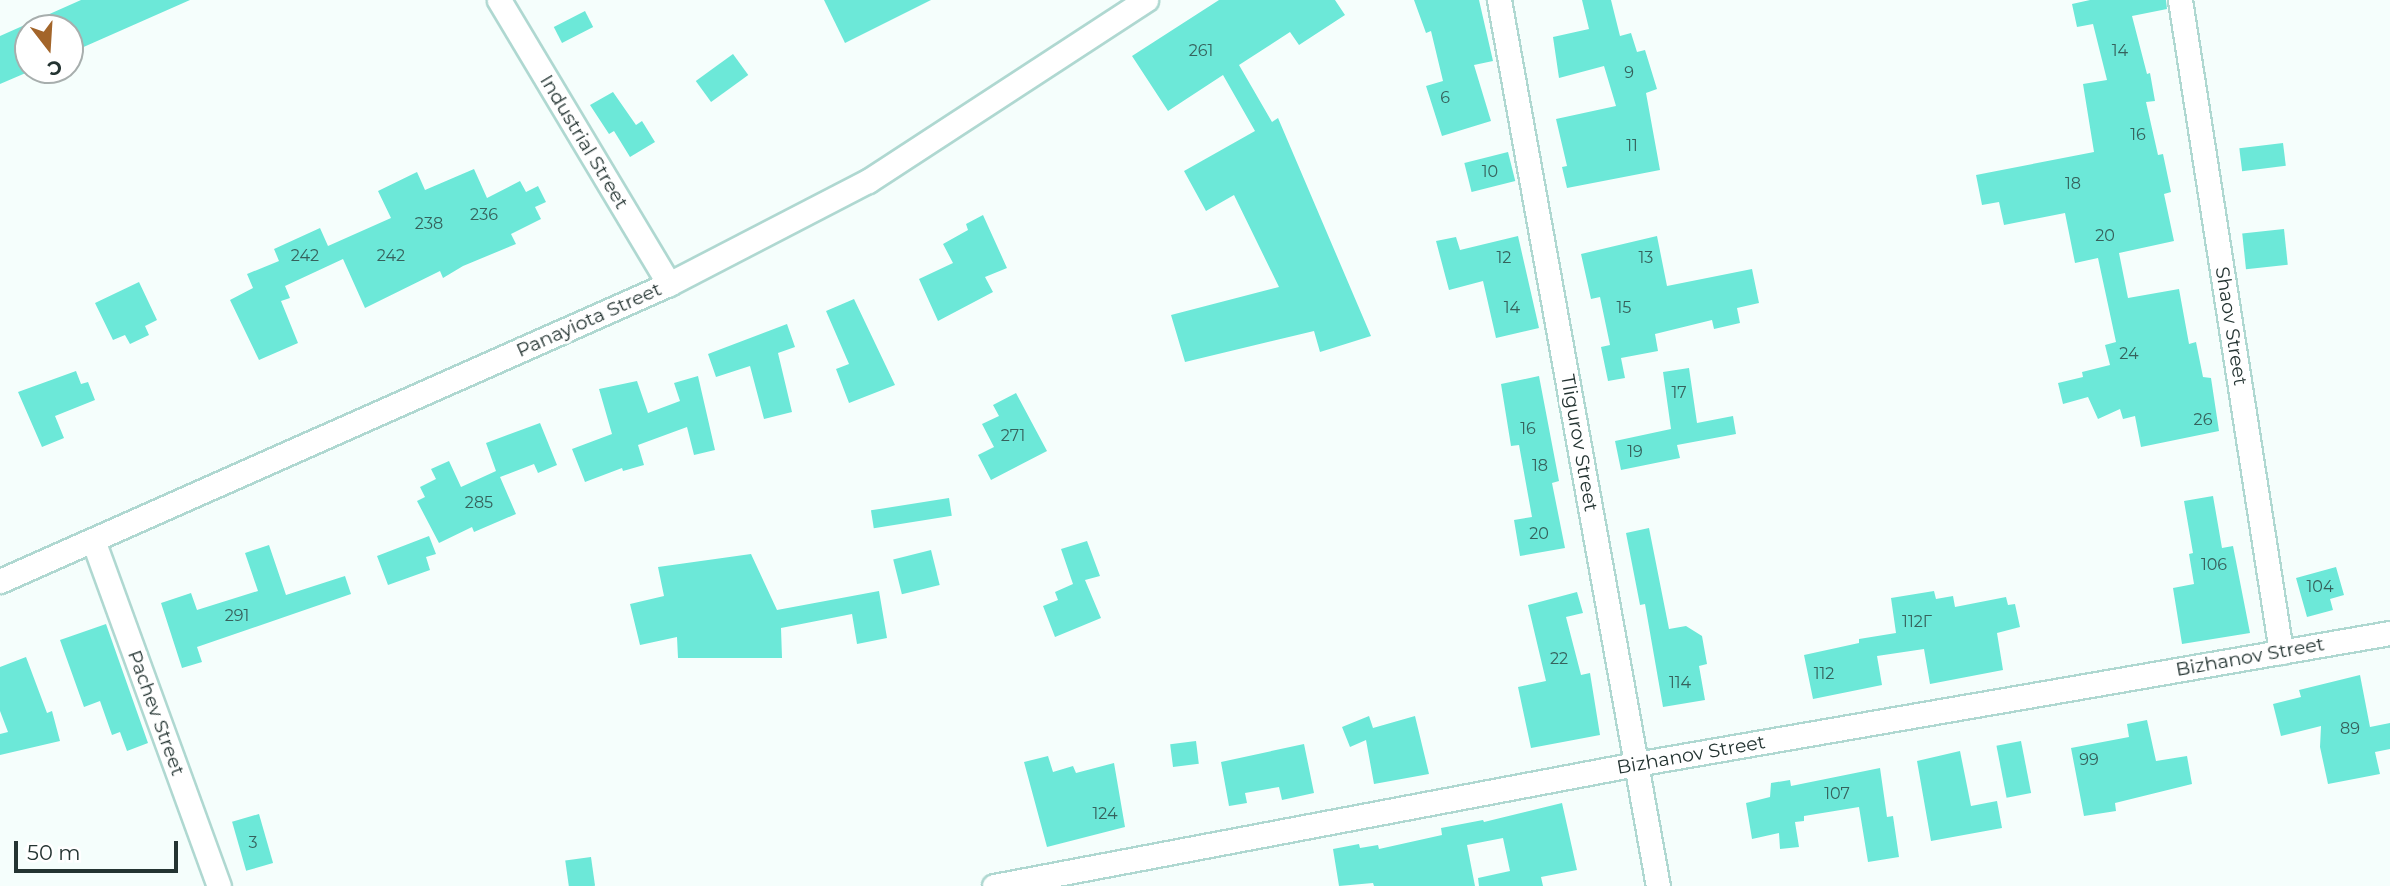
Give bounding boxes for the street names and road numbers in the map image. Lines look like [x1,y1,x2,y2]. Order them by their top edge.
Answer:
street label: Industrial Street [535,71,633,213]
street label: Shaov Street [2210,265,2252,387]
street label: Panayiota Street [513,278,665,362]
street label: Tligurov Street [1556,373,1602,513]
street label: Bizhanov Street [2174,633,2326,681]
street label: Pachev Street [123,647,189,779]
street label: Bizhanov Street [1615,731,1767,779]

